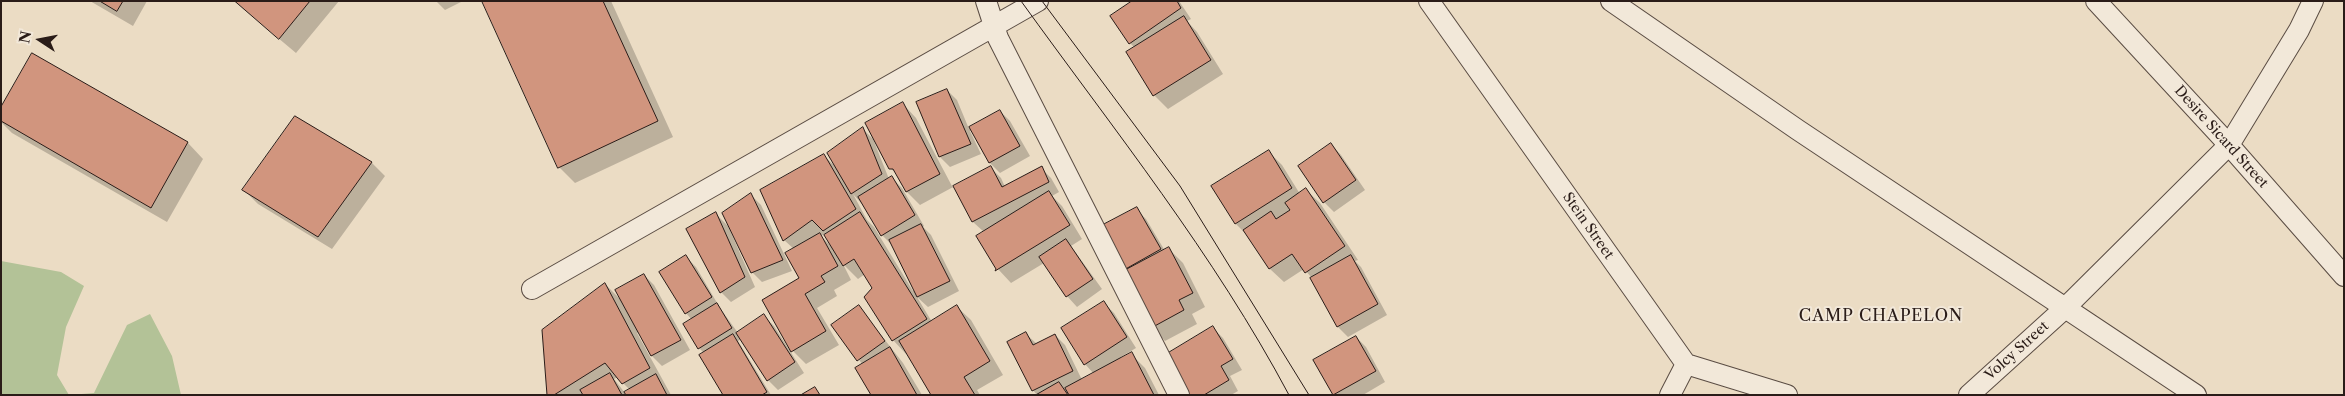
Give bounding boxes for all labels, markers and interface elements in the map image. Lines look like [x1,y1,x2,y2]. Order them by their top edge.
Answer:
north arrow [15,15,65,65]
text: N [15,29,35,45]
street label: Desire Sicard Street [2171,82,2271,192]
street label: Stein Street [1559,189,1617,263]
district label: CAMP CHAPELON [1797,306,1965,326]
street label: Volcy Street [1982,318,2052,384]

